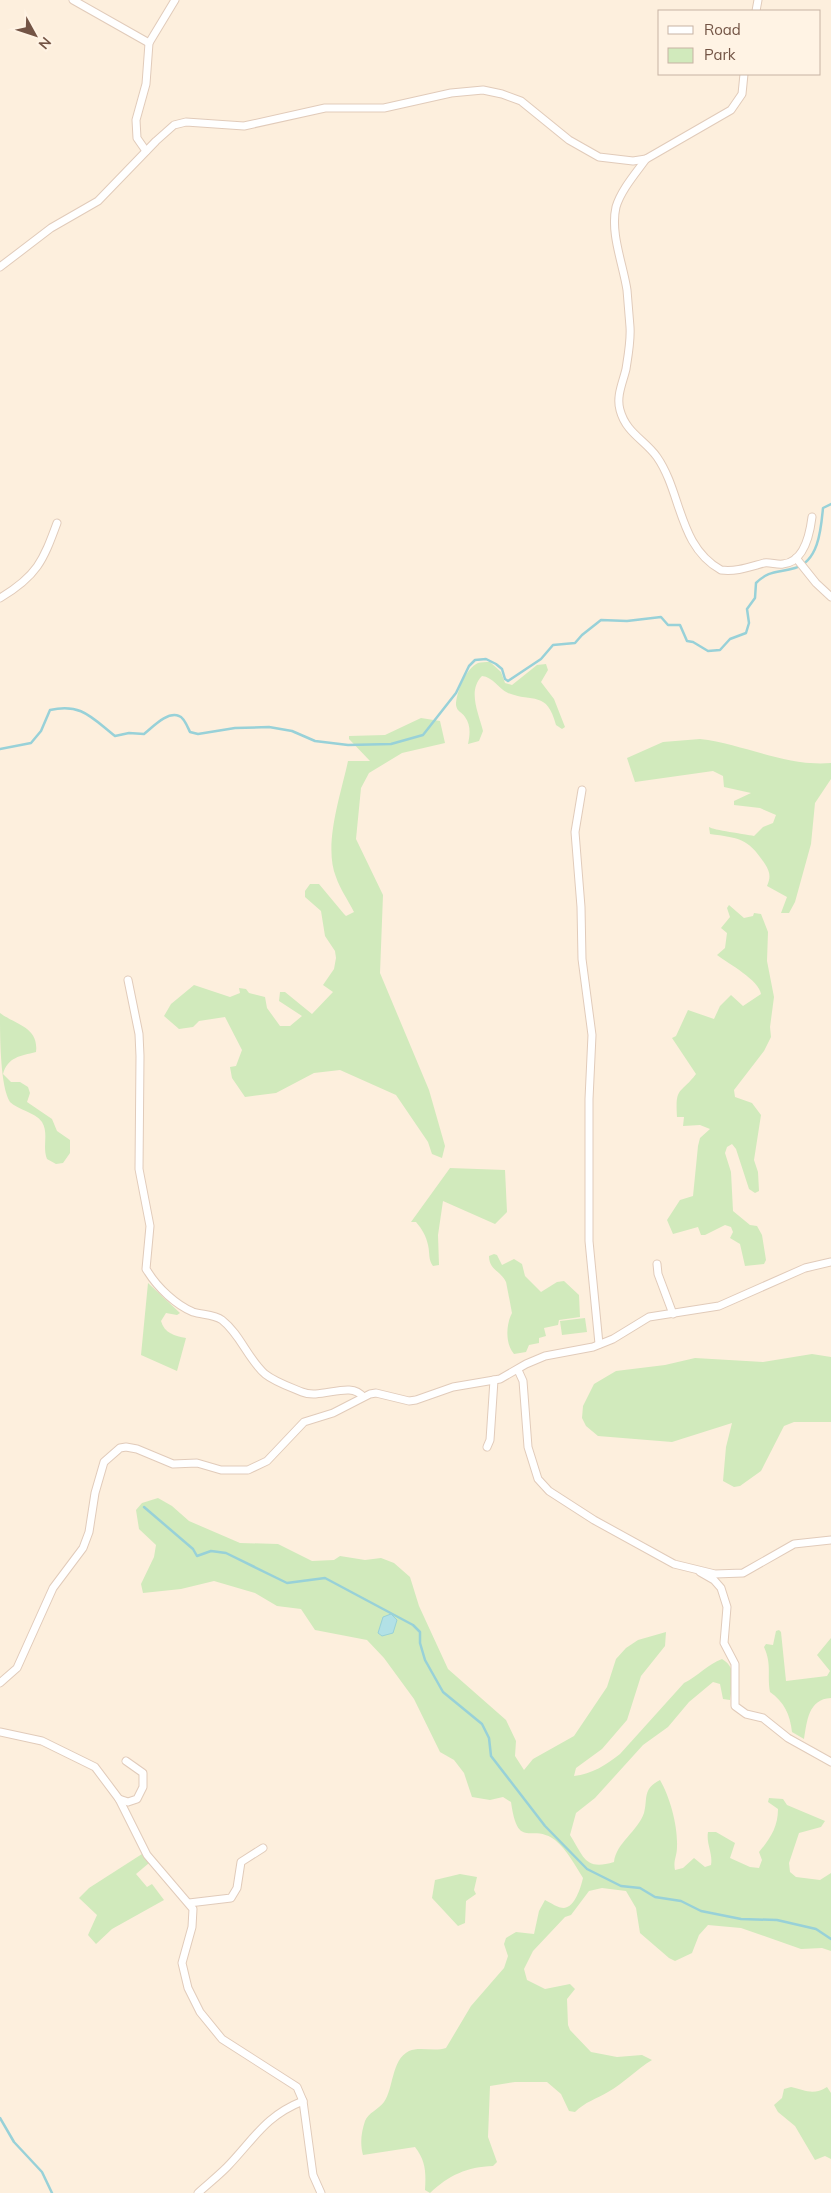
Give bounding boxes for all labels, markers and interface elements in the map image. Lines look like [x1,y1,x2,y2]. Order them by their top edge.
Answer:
north arrow [10,10,60,60]
legend [658,10,821,75]
text: Road [704,20,741,39]
text: N [35,34,55,53]
text: Park [704,45,736,64]

